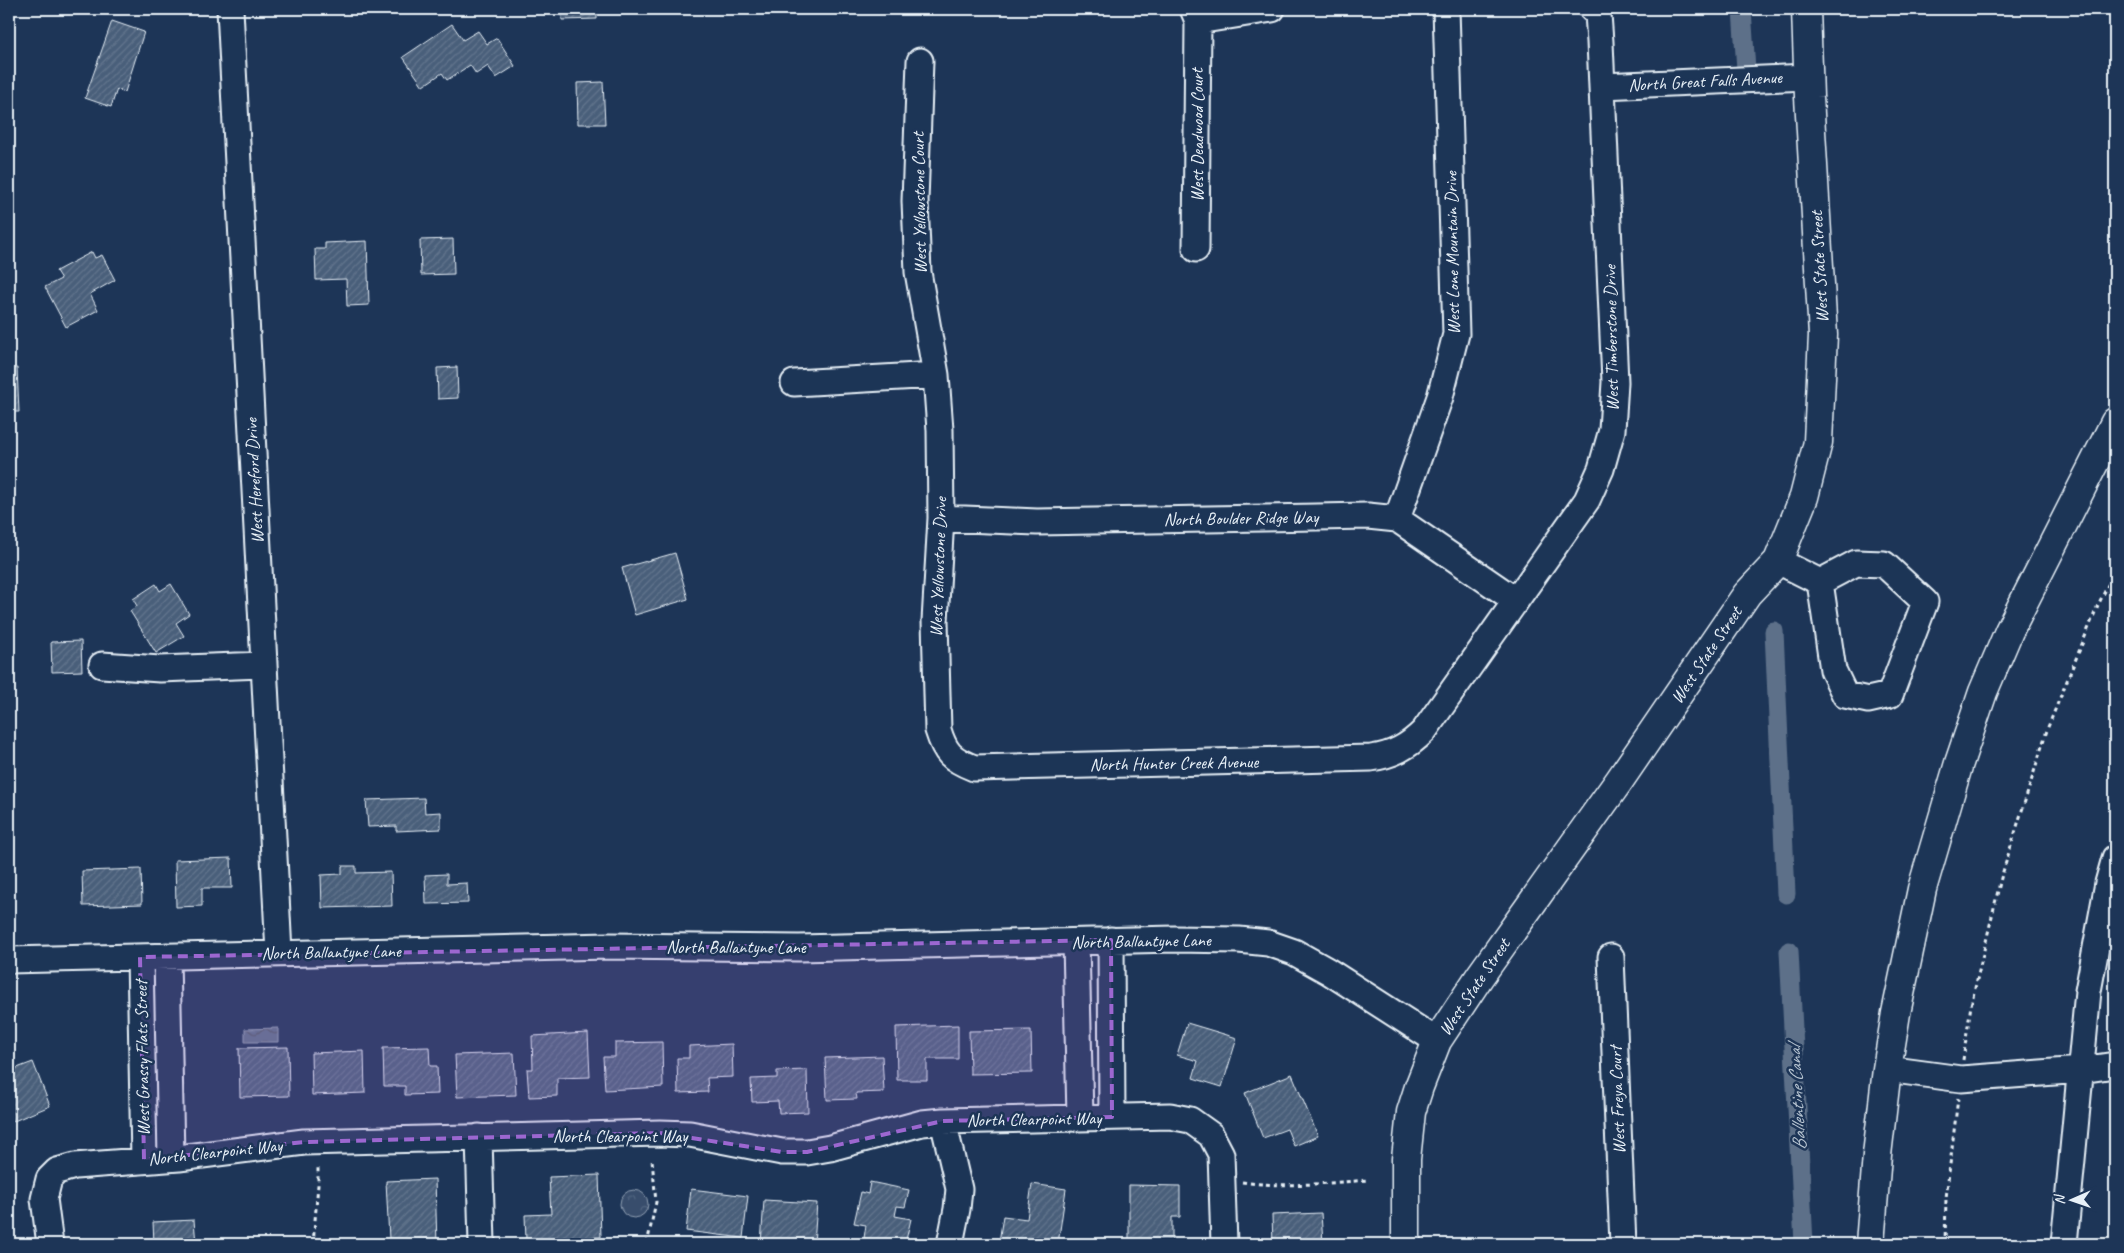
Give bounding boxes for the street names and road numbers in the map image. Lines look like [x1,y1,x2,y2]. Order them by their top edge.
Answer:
street label: West Deadwood Court [1186,66,1208,202]
street label: North Great Falls Avenue [1628,66,1784,96]
street label: West Yellowstone Court [907,130,931,274]
street label: West Lone Mountain Drive [1440,170,1464,335]
street label: West State Street [1805,208,1833,324]
street label: West Timberstone Drive [1599,264,1623,411]
street label: West Hereford Drive [240,417,268,544]
street label: West Yellowstone Drive [925,496,951,637]
street label: North Boulder Ridge Way [1163,506,1320,530]
street label: West State Street [1666,601,1748,708]
street label: North Hunter Creek Avenue [1090,751,1260,775]
street label: North Ballantyne Lane [1071,929,1212,953]
street label: West State Street [1434,933,1516,1040]
street label: North Ballantyne Lane [666,936,807,958]
street label: North Ballantyne Lane [261,940,402,964]
street label: West Grassy Flats Street [130,977,154,1136]
street label: West Freya Court [1604,1043,1630,1154]
street label: North Clearpoint Way [967,1107,1103,1131]
street label: North Clearpoint Way [553,1125,689,1147]
street label: North Clearpoint Way [147,1134,285,1170]

